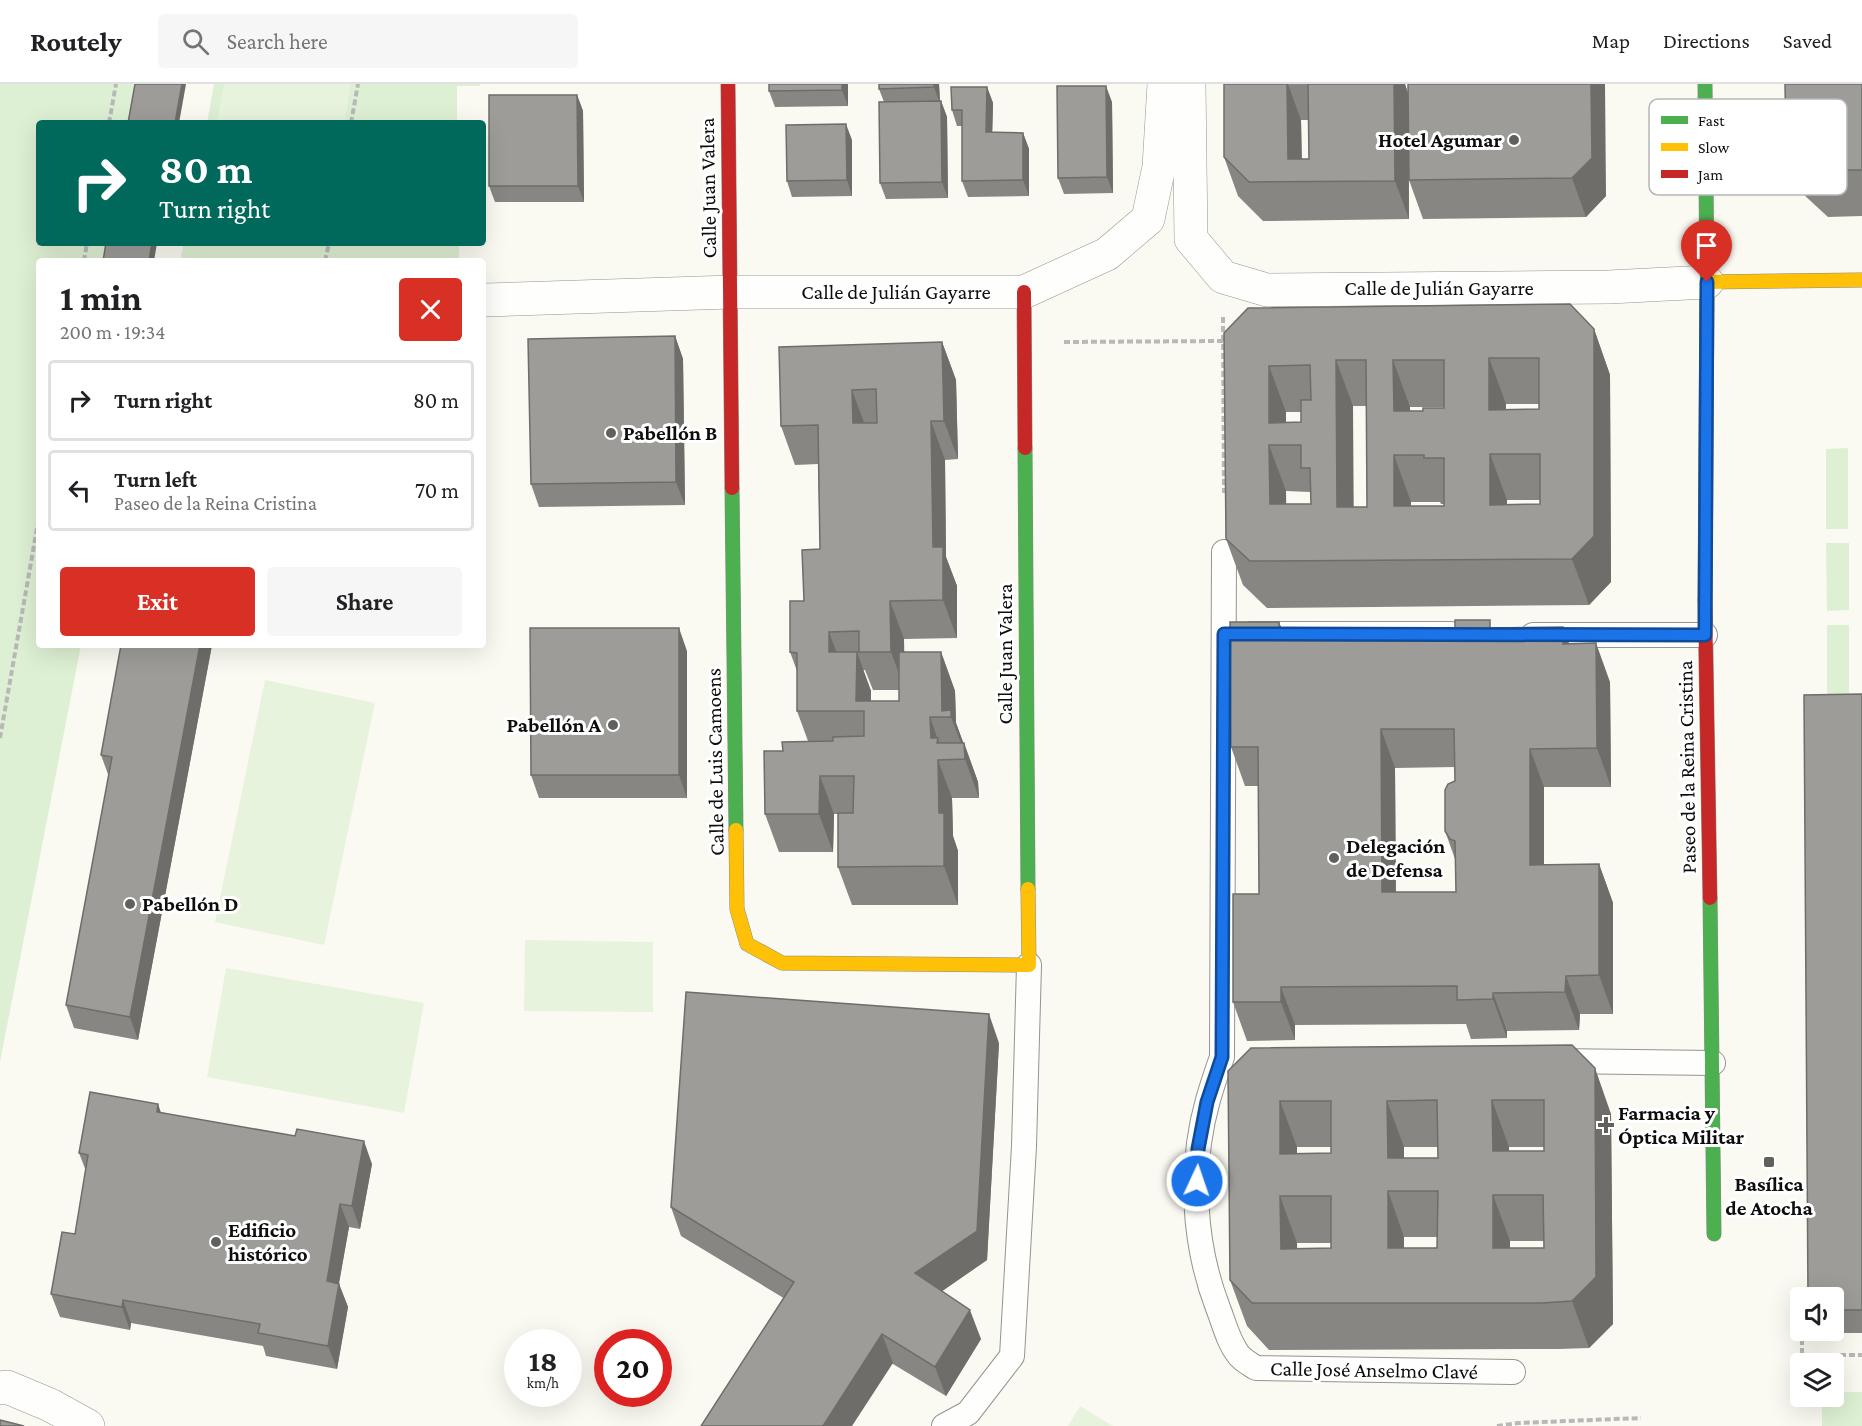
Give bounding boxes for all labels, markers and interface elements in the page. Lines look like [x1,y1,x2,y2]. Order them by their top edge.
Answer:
search box [158,14,578,68]
icon: search [179,25,212,58]
text: Routely [30,26,122,57]
text: Search here [227,29,328,54]
text: Map [1592,29,1630,53]
text: Directions [1663,29,1750,53]
text: Saved [1783,29,1832,53]
legend [1649,99,1847,195]
text: Fast [1698,112,1725,129]
street label: Calle Juan Valera [695,117,721,259]
place label: Hotel Agumar [1378,128,1503,152]
marker: Hotel Agumar [1507,133,1521,147]
text: Slow [1698,139,1730,156]
icon: right [60,144,138,222]
text: 80 m [159,145,253,192]
text: Jam [1696,166,1723,184]
text: Turn right [159,194,270,224]
pin [1681,220,1732,282]
icon: arrive [1690,229,1723,262]
street label: Calle de Julián Gayarre [1344,276,1534,300]
text: 1 min [60,278,142,318]
button: close [399,278,462,341]
street label: Calle de Julián Gayarre [801,280,991,304]
text: 200 m · 19:34 [60,321,165,343]
icon: right [63,384,96,417]
text: Turn right [114,388,212,413]
text: 80 m [413,388,459,413]
place label: Pabellón B [623,421,717,445]
marker: Pabellón B [604,426,618,440]
text: Turn left [114,467,197,492]
icon: left [63,474,96,507]
text: 70 m [415,478,459,503]
text: Paseo de la Reina Cristina [114,492,317,514]
button: Exit [60,567,255,636]
button: Share [267,567,462,636]
street label: Calle Juan Valera [993,583,1017,724]
street label: Paseo de la Reina Cristina [1673,660,1701,874]
street label: Calle de Luis Camoens [701,668,729,856]
place label: Pabellón A [507,713,602,737]
marker: Pabellón A [606,718,620,732]
place label: Delegación de Defensa [1346,834,1445,882]
marker: Delegación de Defensa [1327,851,1341,865]
place label: Pabellón D [142,892,239,916]
marker: Pabellón D [123,897,137,911]
place label: Farmacia y Óptica Militar [1618,1101,1745,1149]
marker: Farmacia y Óptica Militar [1599,1118,1613,1132]
position arrow [1165,1149,1229,1213]
marker: Basílica de Atocha [1762,1155,1776,1169]
place label: Basílica de Atocha [1725,1172,1813,1220]
place label: Edificio histórico [228,1218,308,1266]
marker: Edificio histórico [209,1235,223,1249]
map controls [1790,1287,1844,1407]
button: sound [1790,1287,1844,1341]
speed limit sign: 20 [594,1329,672,1407]
text: 18 [529,1344,557,1377]
button: layers [1790,1353,1844,1407]
street label: Calle José Anselmo Clavé [1270,1356,1478,1384]
text: km/h [527,1375,559,1391]

